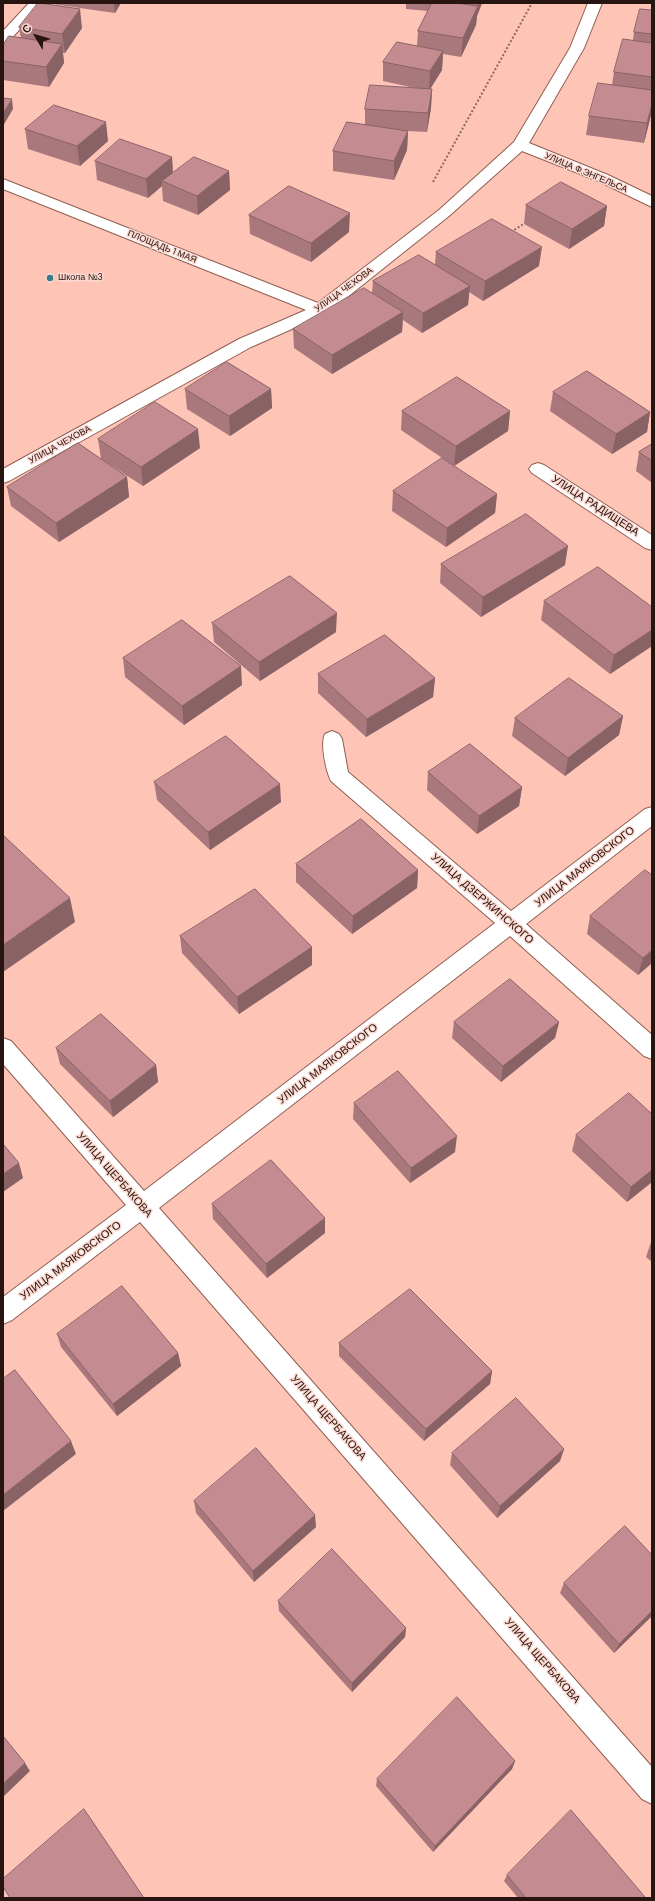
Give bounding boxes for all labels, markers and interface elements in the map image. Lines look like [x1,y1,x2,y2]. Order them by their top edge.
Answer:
north arrow [16,16,56,56]
text: С [19,21,35,36]
street label: УЛИЦА Ф.ЭНГЕЛЬСА [543,151,629,195]
street label: ПЛОЩАДЬ 1 МАЯ [126,228,198,266]
street label: УЛИЦА ЧЕХОВА [313,265,375,315]
marker: Школа №3 [45,273,55,283]
place label: Школа №3 [58,273,103,283]
street label: УЛИЦА ЧЕХОВА [27,423,93,467]
street label: УЛИЦА РАДИЩЕВА [549,473,641,539]
street label: УЛИЦА МАЯКОВСКОГО [532,824,638,910]
street label: УЛИЦА ДЗЕРЖИНСКОГО [428,851,536,947]
street label: УЛИЦА МАЯКОВСКОГО [275,1021,381,1107]
street label: УЛИЦА ЩЕРБАКОВА [73,1130,155,1220]
street label: УЛИЦА МАЯКОВСКОГО [18,1219,124,1303]
street label: УЛИЦА ЩЕРБАКОВА [287,1373,369,1463]
street label: УЛИЦА ЩЕРБАКОВА [501,1616,583,1706]

